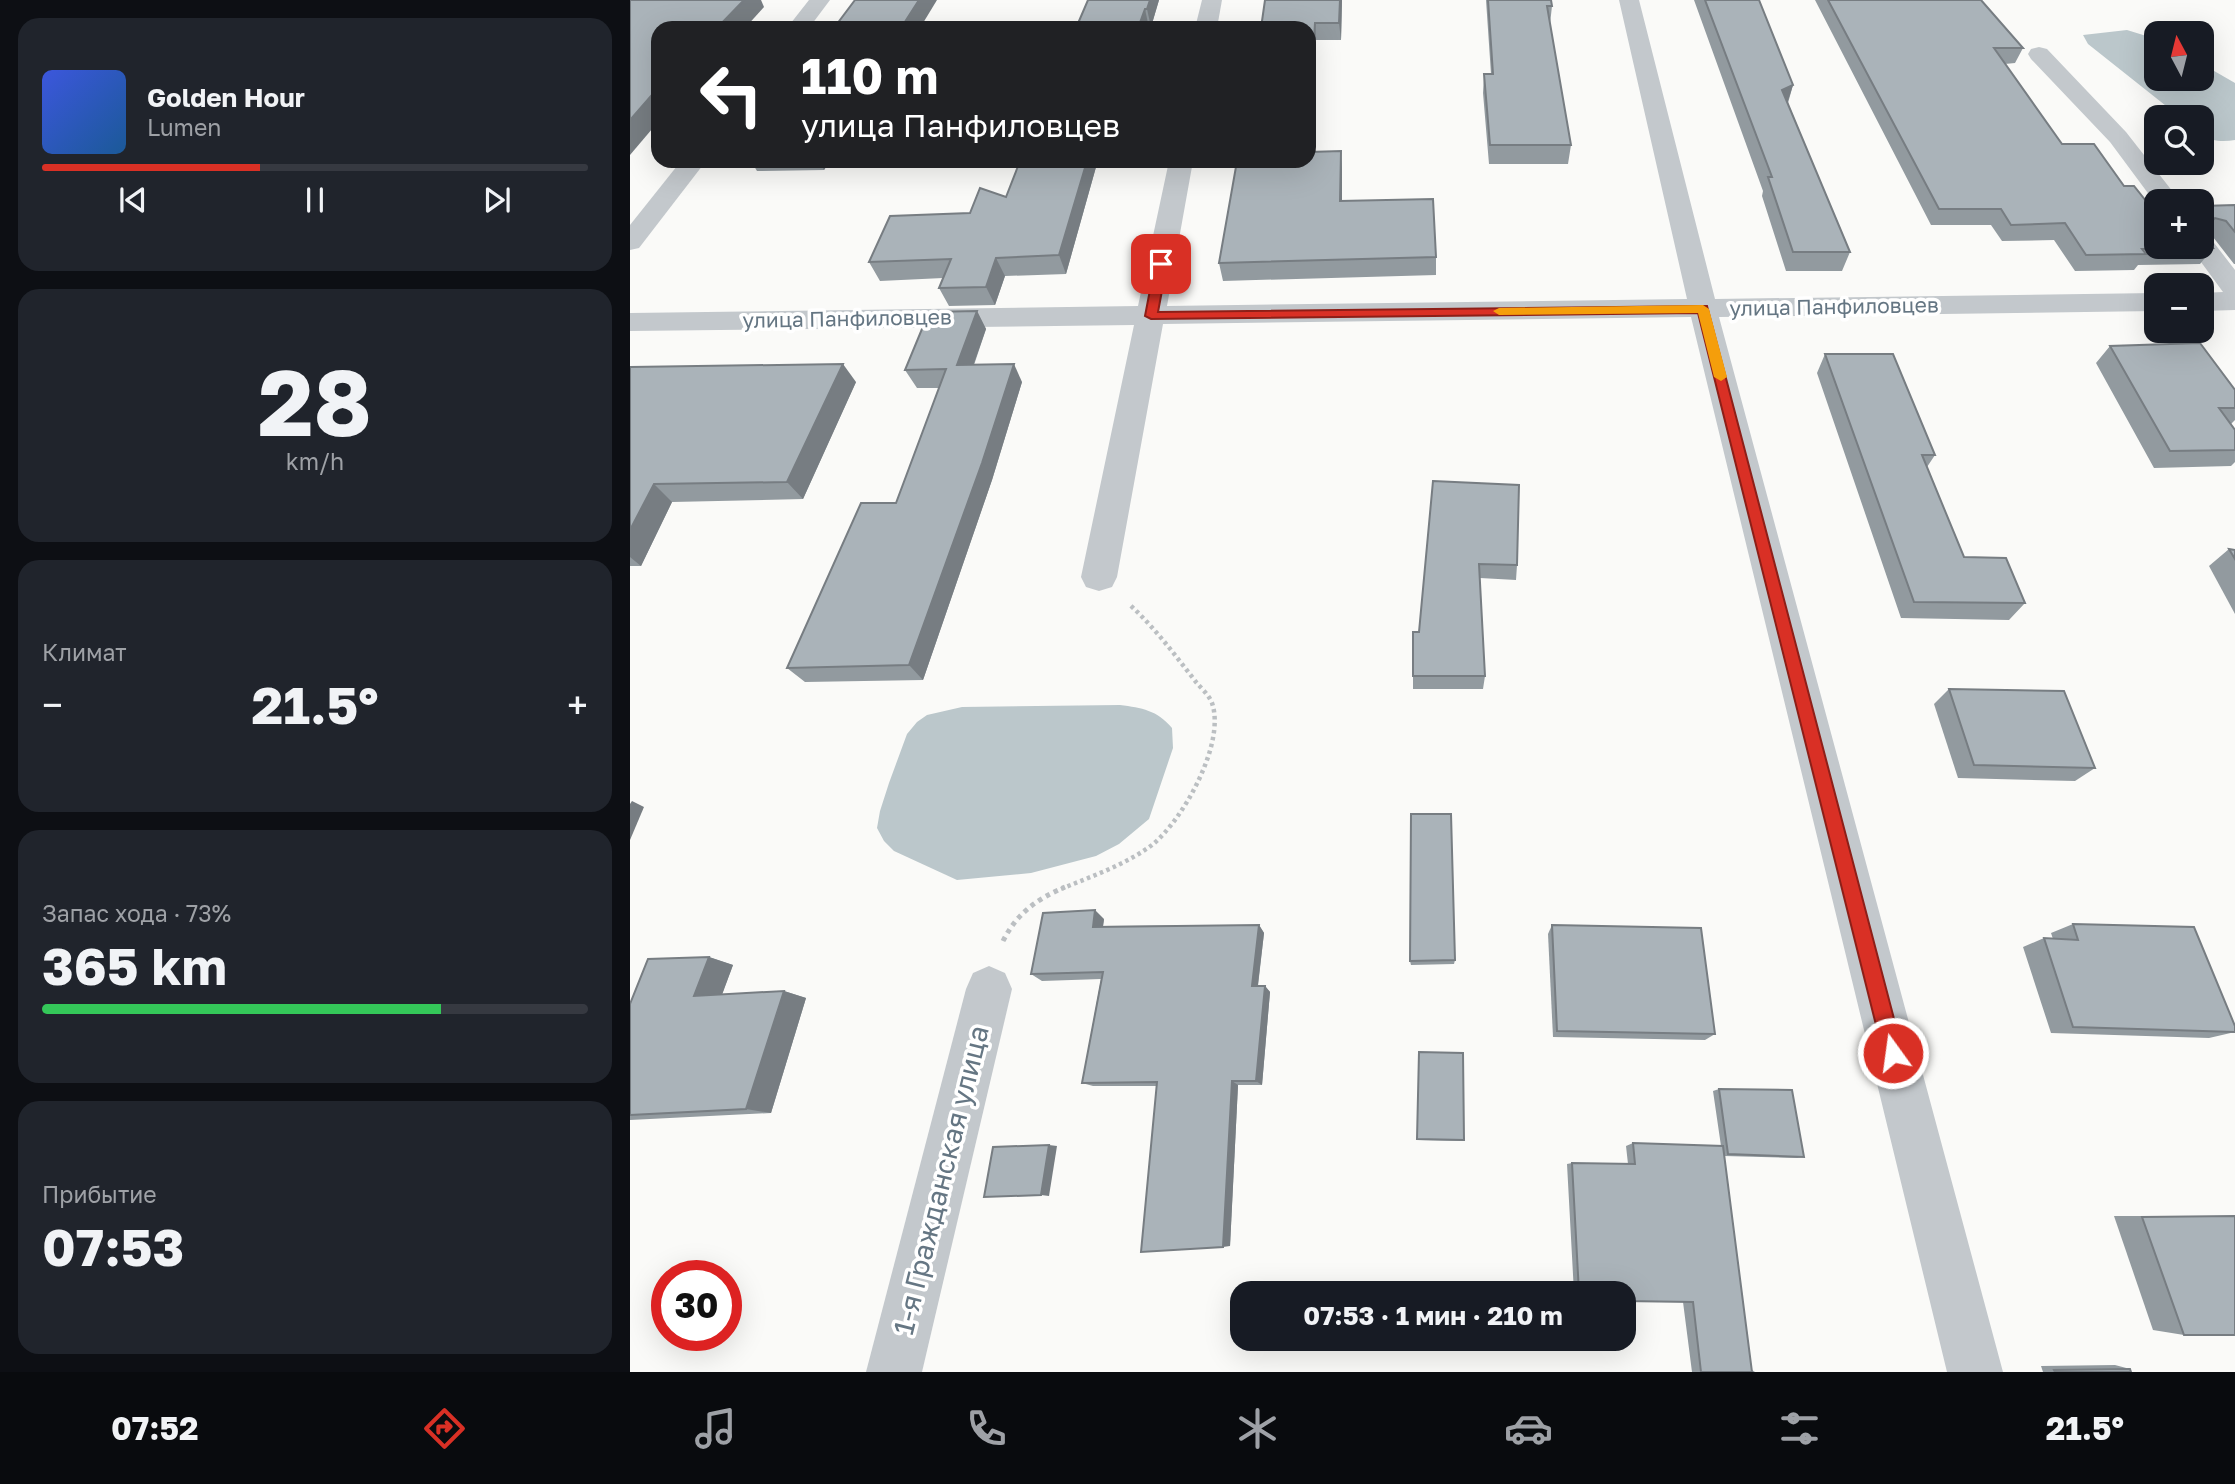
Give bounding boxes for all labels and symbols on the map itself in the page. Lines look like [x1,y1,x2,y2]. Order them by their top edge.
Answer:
north arrow [2144,21,2214,91]
pin [1131,234,1191,294]
street label: улица Панфиловцев [1729,291,1939,321]
street label: улица Панфиловцев [742,303,952,333]
position arrow [1856,1016,1930,1090]
street label: 1-я Гражданская улица [886,1022,995,1338]
speed limit sign: 30 [651,1260,742,1351]

